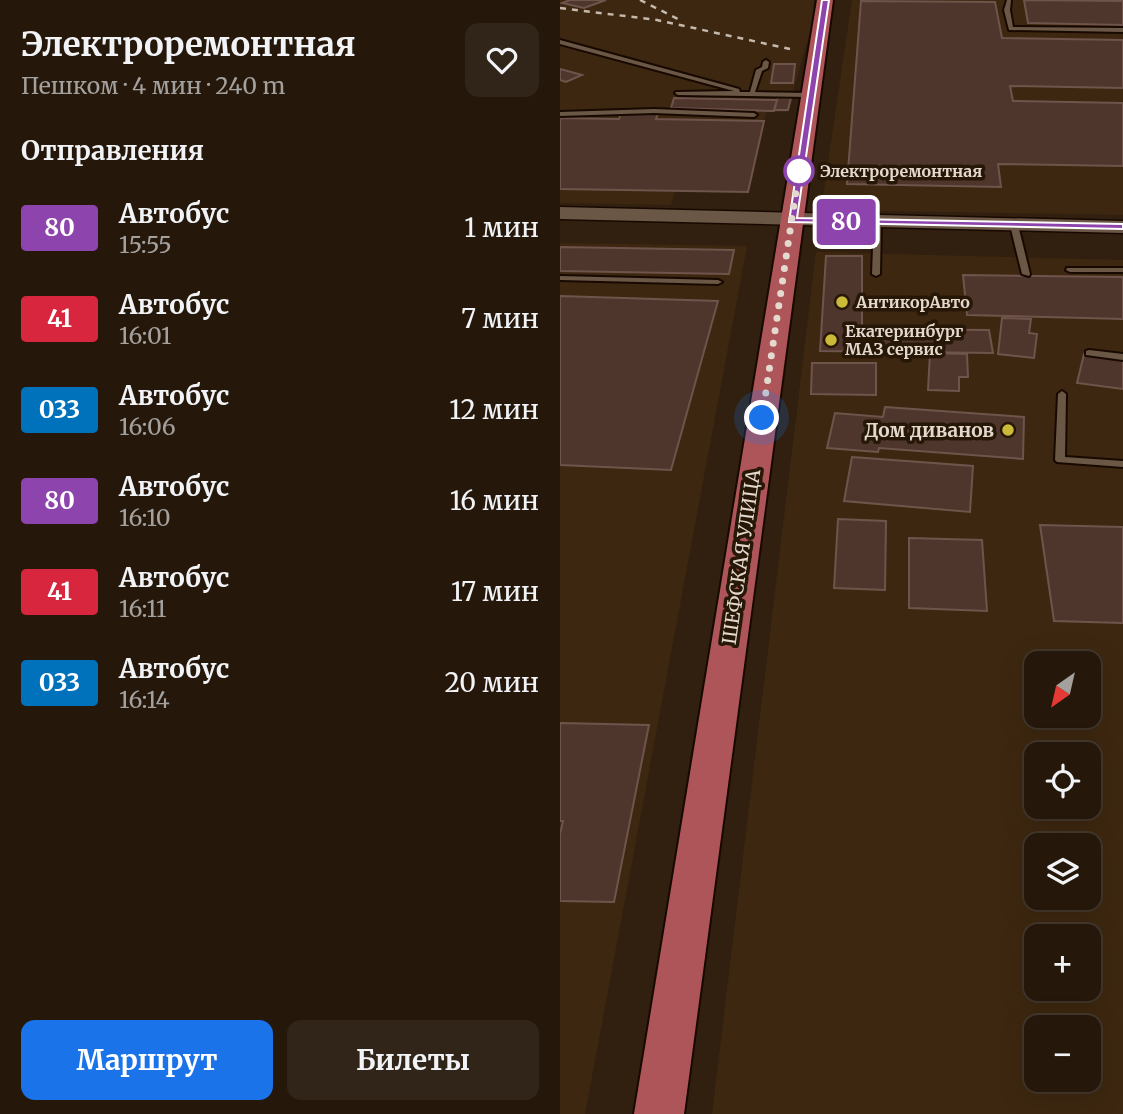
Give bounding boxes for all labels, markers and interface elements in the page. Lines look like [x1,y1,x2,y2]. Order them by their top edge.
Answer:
button: heart [465,23,539,97]
text: Электроремонтная [21,24,356,65]
text: Пешком · 4 мин · 240 m [21,71,285,100]
text: Отправления [21,134,204,167]
marker: Электроремонтная [784,156,814,186]
place label: Электроремонтная [820,161,982,181]
text: Автобус [119,197,229,230]
line badge: 80 [814,199,878,245]
text: 80 [831,206,861,237]
text: 1 мин [464,211,539,244]
text: 80 [44,212,75,243]
text: 15:55 [119,230,172,259]
text: Автобус [119,288,229,321]
place label: АнтикорАвто [855,292,970,312]
marker: АнтикорАвто [834,294,850,310]
text: 7 мин [461,302,539,335]
text: 41 [47,303,72,334]
text: 16:01 [119,321,171,350]
place label: Екатеринбург МАЗ сервис [845,321,964,359]
marker: Екатеринбург МАЗ сервис [823,332,839,348]
text: Автобус [119,379,229,412]
text: 12 мин [449,393,539,426]
text: 033 [39,394,80,425]
your location [744,400,779,435]
text: 16:06 [119,412,176,441]
place label: Дом диванов [865,418,994,442]
marker: Дом диванов [1000,422,1016,438]
street label: ШЕФСКАЯ УЛИЦА [717,467,765,646]
text: Автобус [119,470,229,503]
text: 16 мин [450,484,539,517]
text: 80 [44,485,75,516]
text: 16:10 [119,503,171,532]
text: Автобус [119,561,229,594]
text: 17 мин [451,575,539,608]
text: 41 [47,576,72,607]
text: 16:11 [119,594,167,623]
north arrow [1024,651,1101,728]
map controls [1024,651,1101,1092]
text: Автобус [119,652,229,685]
text: 20 мин [444,666,539,699]
text: 033 [39,667,80,698]
text: 16:14 [119,685,170,714]
button: locate [1024,742,1101,819]
button: layers [1024,833,1101,910]
button: + [1024,924,1101,1001]
button: − [1024,1015,1101,1092]
button: Маршрут [21,1020,273,1100]
button: Билеты [287,1020,539,1100]

